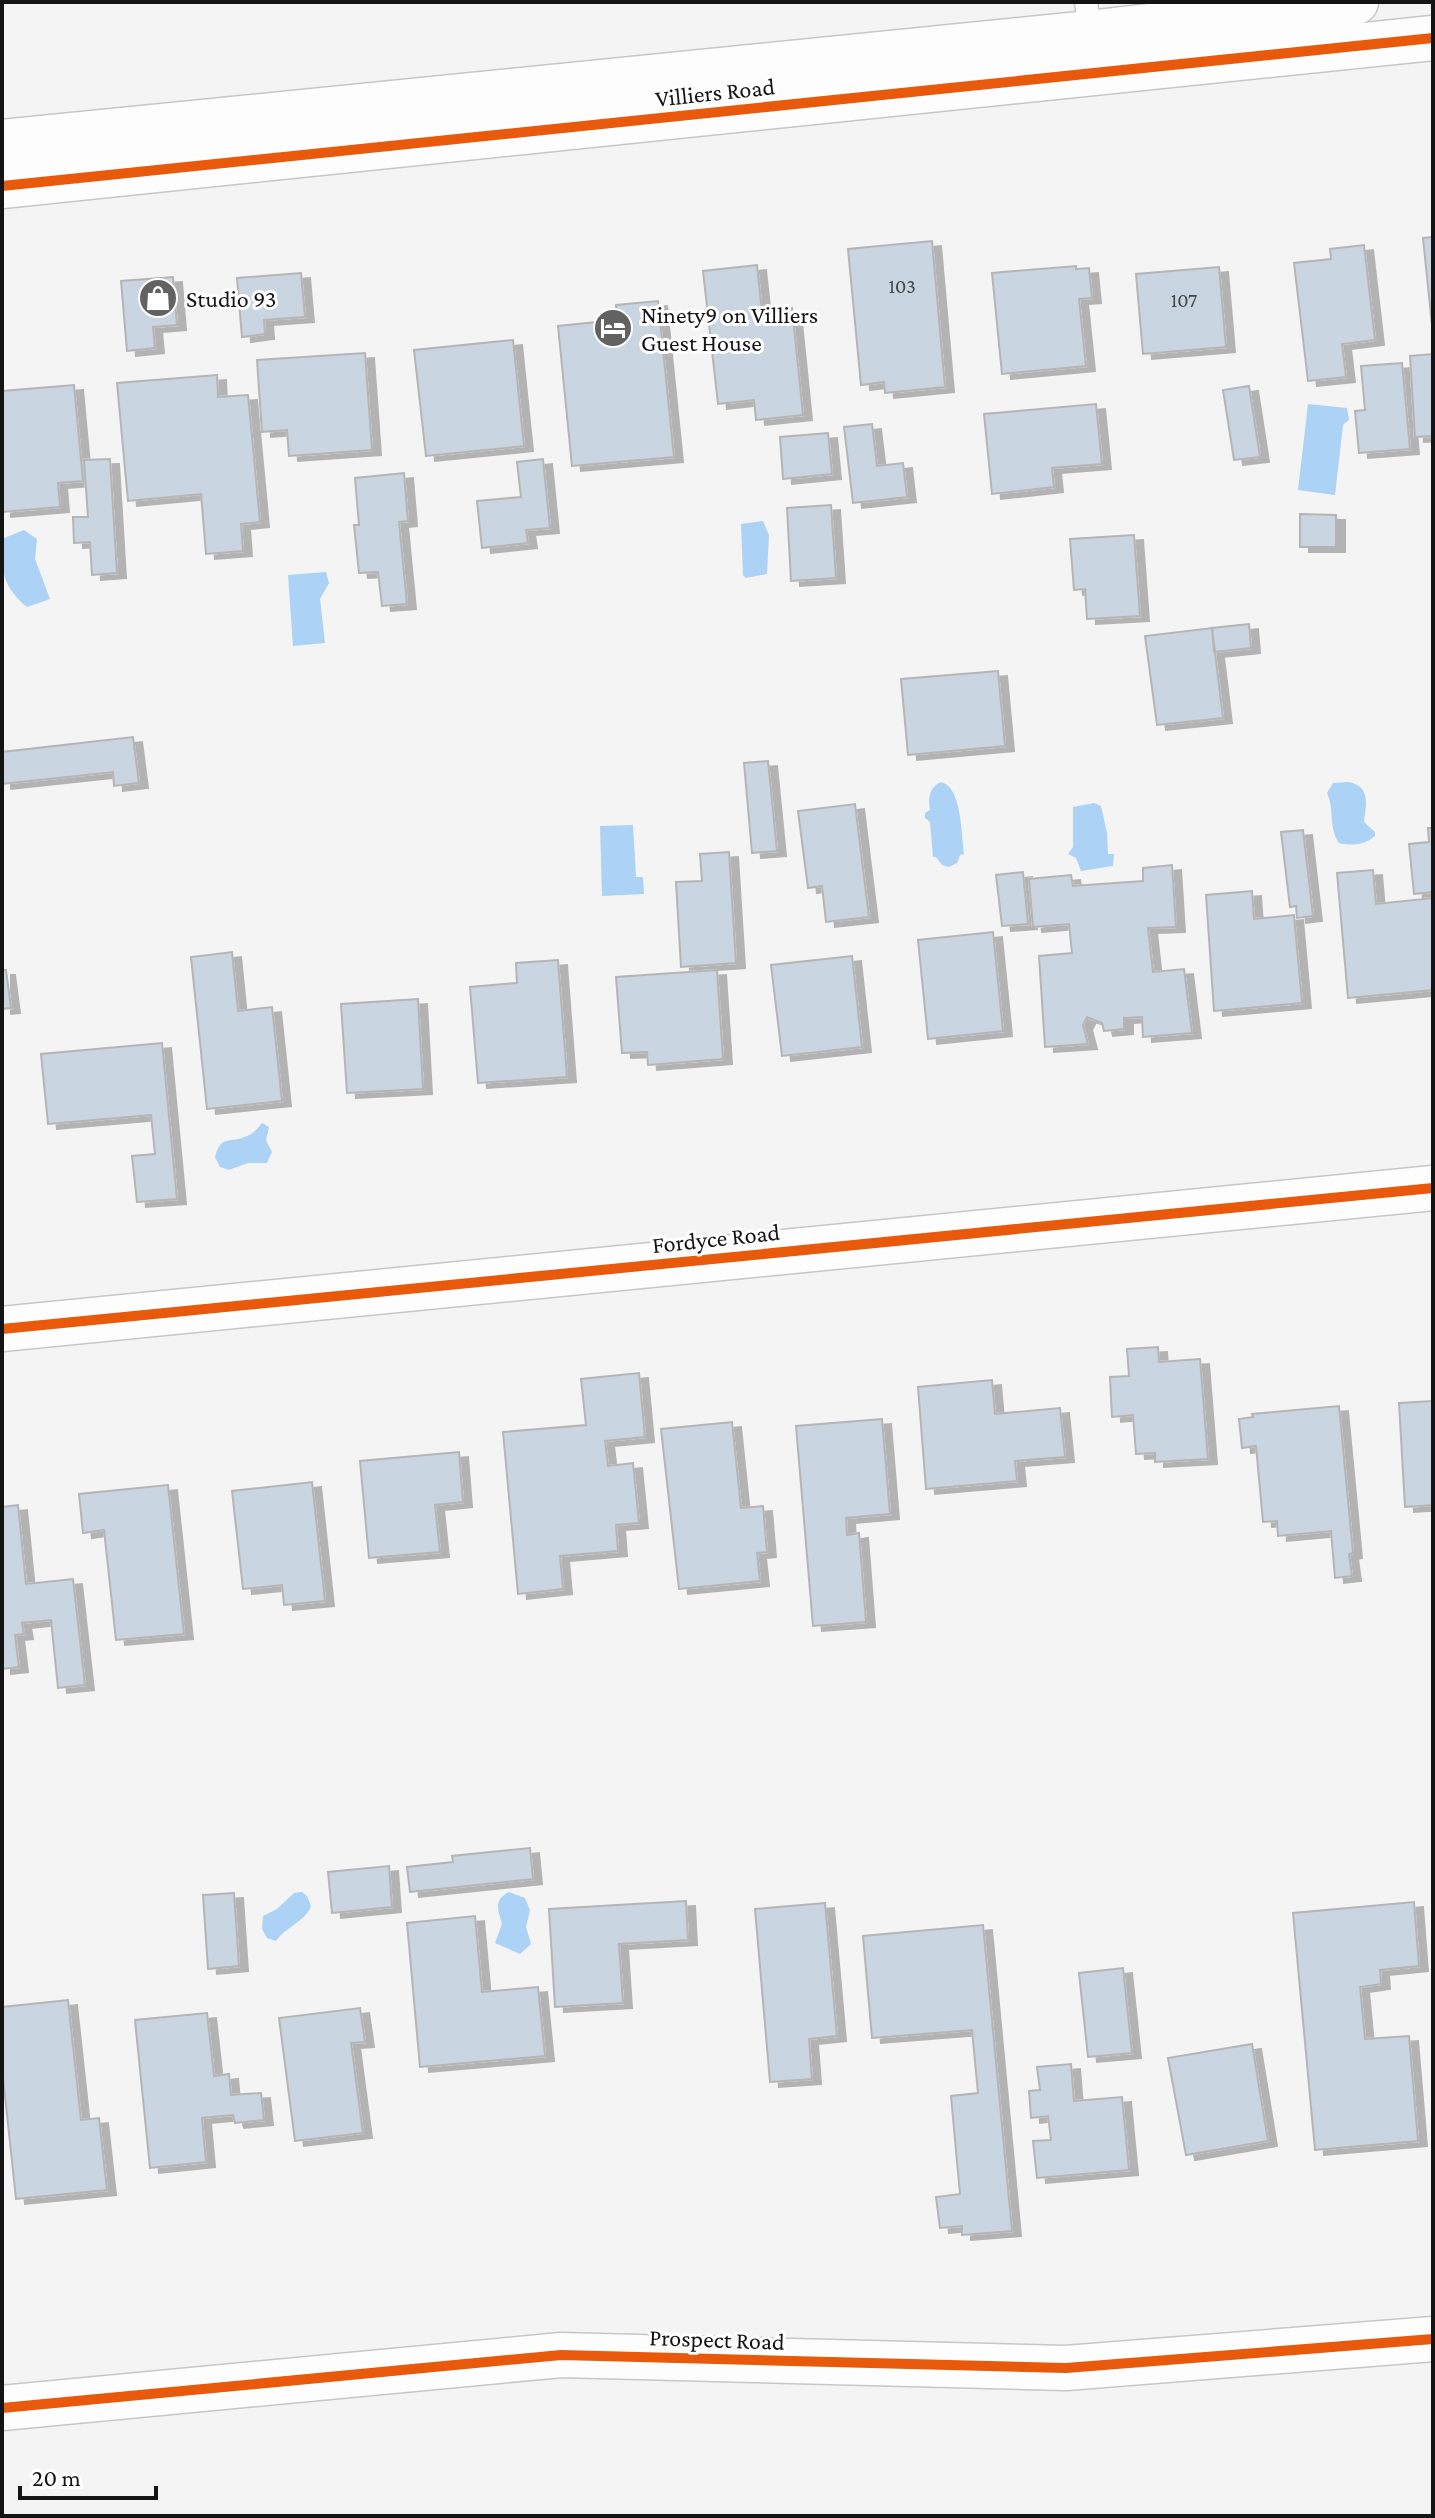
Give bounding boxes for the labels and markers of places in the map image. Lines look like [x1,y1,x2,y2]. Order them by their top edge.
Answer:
shop icon: Studio 93 [137,277,179,319]
place label: Studio 93 [186,285,276,312]
place label: Ninety9 on Villiers Guest House [641,301,818,356]
hotel icon: Ninety9 on Villiers Guest House [592,307,634,349]

